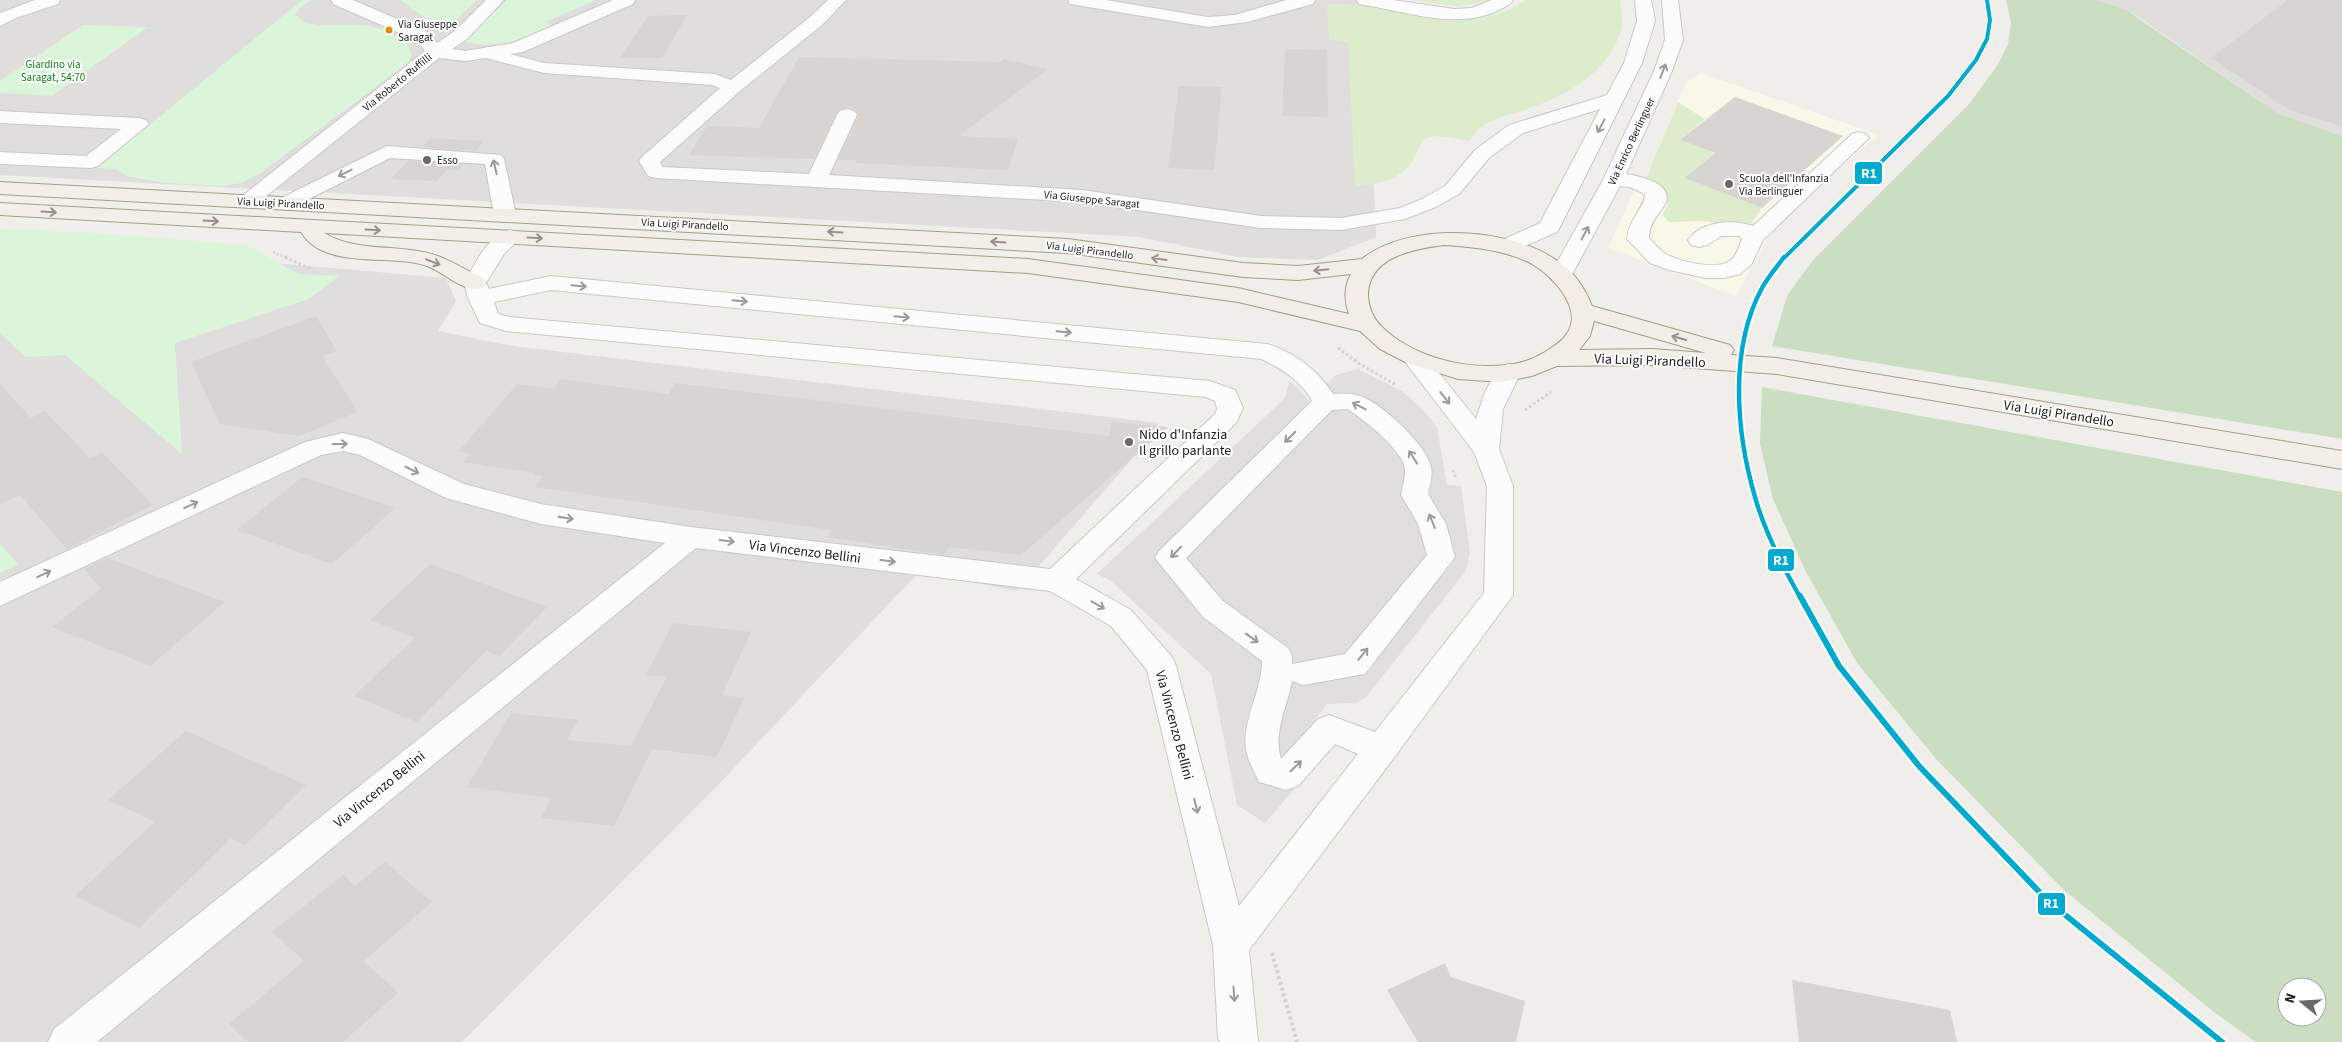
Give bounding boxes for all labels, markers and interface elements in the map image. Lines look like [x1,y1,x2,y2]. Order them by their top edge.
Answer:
place label: Via Giuseppe Saragat [398,17,458,45]
marker: Via Giuseppe Saragat [384,25,394,35]
street label: Via Roberto Ruffilli [360,50,435,115]
park label: Giardino via Saragat, 54:70 [21,57,85,85]
one-way arrow [1659,63,1668,79]
street label: Via Enrico Berlinguer [1604,95,1659,188]
one-way arrow [1596,118,1605,133]
place label: Esso [437,153,458,168]
marker: Esso [421,154,433,166]
one-way arrow [490,159,499,175]
line badge: R1 [1854,161,1883,185]
text: R1 [1861,164,1877,184]
one-way arrow [338,169,353,178]
place label: Scuola dell'Infanzia Via Berlinguer [1739,171,1829,199]
marker: Scuola dell'Infanzia Via Berlinguer [1723,178,1735,190]
street label: Via Giuseppe Saragat [1043,187,1141,212]
street label: Via Luigi Pirandello [237,194,325,213]
one-way arrow [40,207,56,216]
street label: Via Luigi Pirandello [641,215,729,234]
one-way arrow [203,216,219,225]
one-way arrow [365,225,381,234]
one-way arrow [1580,225,1590,240]
one-way arrow [828,227,844,236]
one-way arrow [527,234,543,243]
one-way arrow [990,237,1006,246]
street label: Via Luigi Pirandello [1046,238,1134,263]
one-way arrow [1151,253,1167,263]
one-way arrow [425,258,440,267]
one-way arrow [1313,265,1329,275]
one-way arrow [570,281,586,291]
one-way arrow [732,296,748,306]
one-way arrow [894,312,910,322]
one-way arrow [1056,327,1072,337]
one-way arrow [1672,333,1688,343]
street label: Via Luigi Pirandello [1594,349,1706,373]
one-way arrow [1440,391,1450,405]
street label: Via Luigi Pirandello [2002,395,2116,433]
one-way arrow [1352,401,1367,410]
place label: Nido d'Infanzia Il grillo parlante [1139,425,1231,461]
one-way arrow [1284,431,1296,443]
marker: Nido d'Infanzia Il grillo parlante [1123,436,1135,448]
one-way arrow [332,439,348,449]
one-way arrow [1407,451,1417,465]
one-way arrow [404,465,419,475]
one-way arrow [183,500,198,510]
one-way arrow [558,513,574,523]
one-way arrow [1427,514,1436,529]
street label: Via Vincenzo Bellini [748,535,862,569]
one-way arrow [719,536,735,546]
one-way arrow [1169,546,1182,558]
line badge: R1 [1767,548,1795,572]
text: R1 [1773,551,1789,571]
one-way arrow [880,556,896,566]
one-way arrow [36,569,51,579]
one-way arrow [1090,601,1105,611]
one-way arrow [1245,632,1258,643]
one-way arrow [1357,648,1368,661]
street label: Via Vincenzo Bellini [1150,668,1198,782]
street label: Via Vincenzo Bellini [330,747,430,833]
one-way arrow [1289,760,1302,772]
one-way arrow [1192,797,1201,813]
line badge: R1 [2037,892,2066,916]
text: R1 [2043,894,2059,914]
north arrow [2277,977,2327,1027]
one-way arrow [1230,985,1239,1001]
text: N [2280,991,2302,1006]

